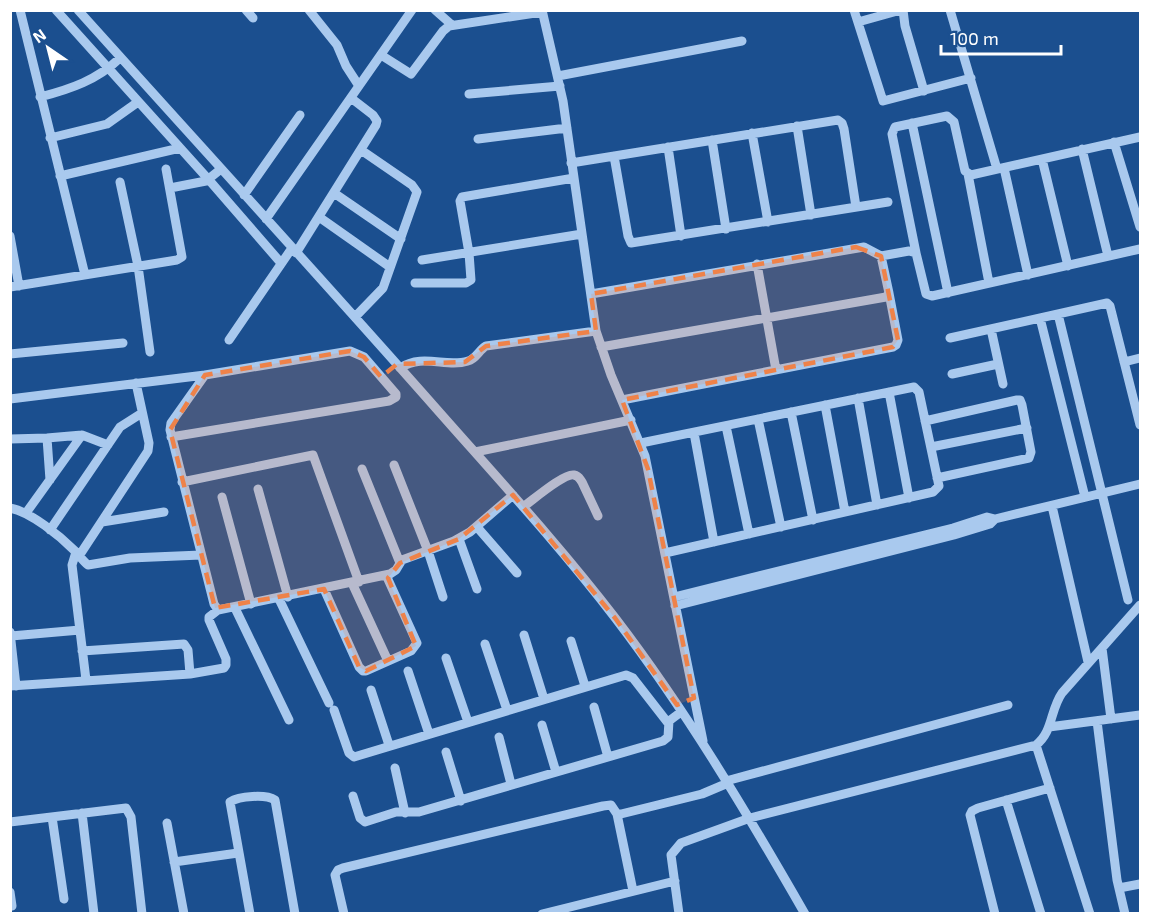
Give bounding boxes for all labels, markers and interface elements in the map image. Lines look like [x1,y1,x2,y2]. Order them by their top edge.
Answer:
north arrow [18,18,78,78]
scale bar [941,18,1061,56]
text: N [29,24,49,46]
text: 100 m [950,27,999,49]

